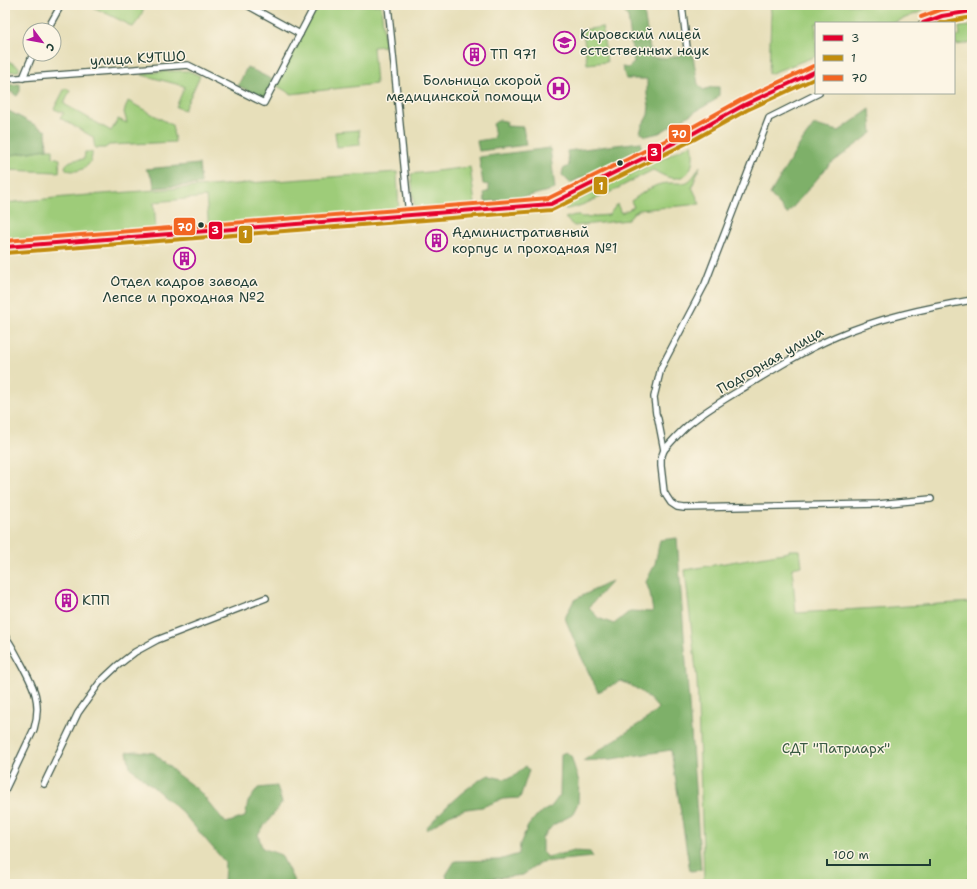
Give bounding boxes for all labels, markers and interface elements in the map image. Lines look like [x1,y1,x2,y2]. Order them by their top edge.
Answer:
north arrow [22,22,62,62]
legend [815,22,955,94]
place label: Кировский лицей естественных наук [580,25,710,59]
school or university icon: Кировский лицей естественных наук [551,29,577,55]
text: 3 [851,30,859,46]
text: С [42,40,58,54]
building icon: ТП 971 [462,41,488,67]
place label: ТП 971 [490,45,537,63]
street label: улица КУТШО [90,47,186,69]
text: 1 [851,50,856,66]
text: 70 [851,70,868,86]
place label: Больница скорой медицинской помощи [386,71,542,105]
hospital icon: Больница скорой медицинской помощи [545,75,571,101]
line badge: 70 [668,124,691,143]
text: 70 [671,127,687,142]
line badge: 3 [647,143,662,162]
text: 3 [650,145,658,160]
unlabelled marker [615,158,625,168]
line badge: 1 [593,176,608,195]
text: 1 [598,179,604,194]
line badge: 70 [173,217,196,236]
text: 70 [177,220,193,235]
unlabelled marker [196,220,206,230]
line badge: 3 [208,221,223,240]
text: 3 [211,223,219,238]
place label: Административный корпус и проходная №1 [452,223,618,257]
line badge: 1 [238,225,253,244]
text: 1 [242,227,248,242]
building icon: Административный корпус и проходная №1 [423,227,449,253]
building icon: Отдел кадров завода Лепсе и проходная №2 [171,246,197,272]
place label: Отдел кадров завода Лепсе и проходная №2 [103,272,265,306]
street label: Подгорная улица [714,322,826,398]
building icon: КПП [54,587,80,613]
place label: КПП [82,591,110,609]
park label: СДТ "Патриарх" [782,739,890,757]
scale bar [827,841,930,867]
text: 100 m [833,847,869,863]

